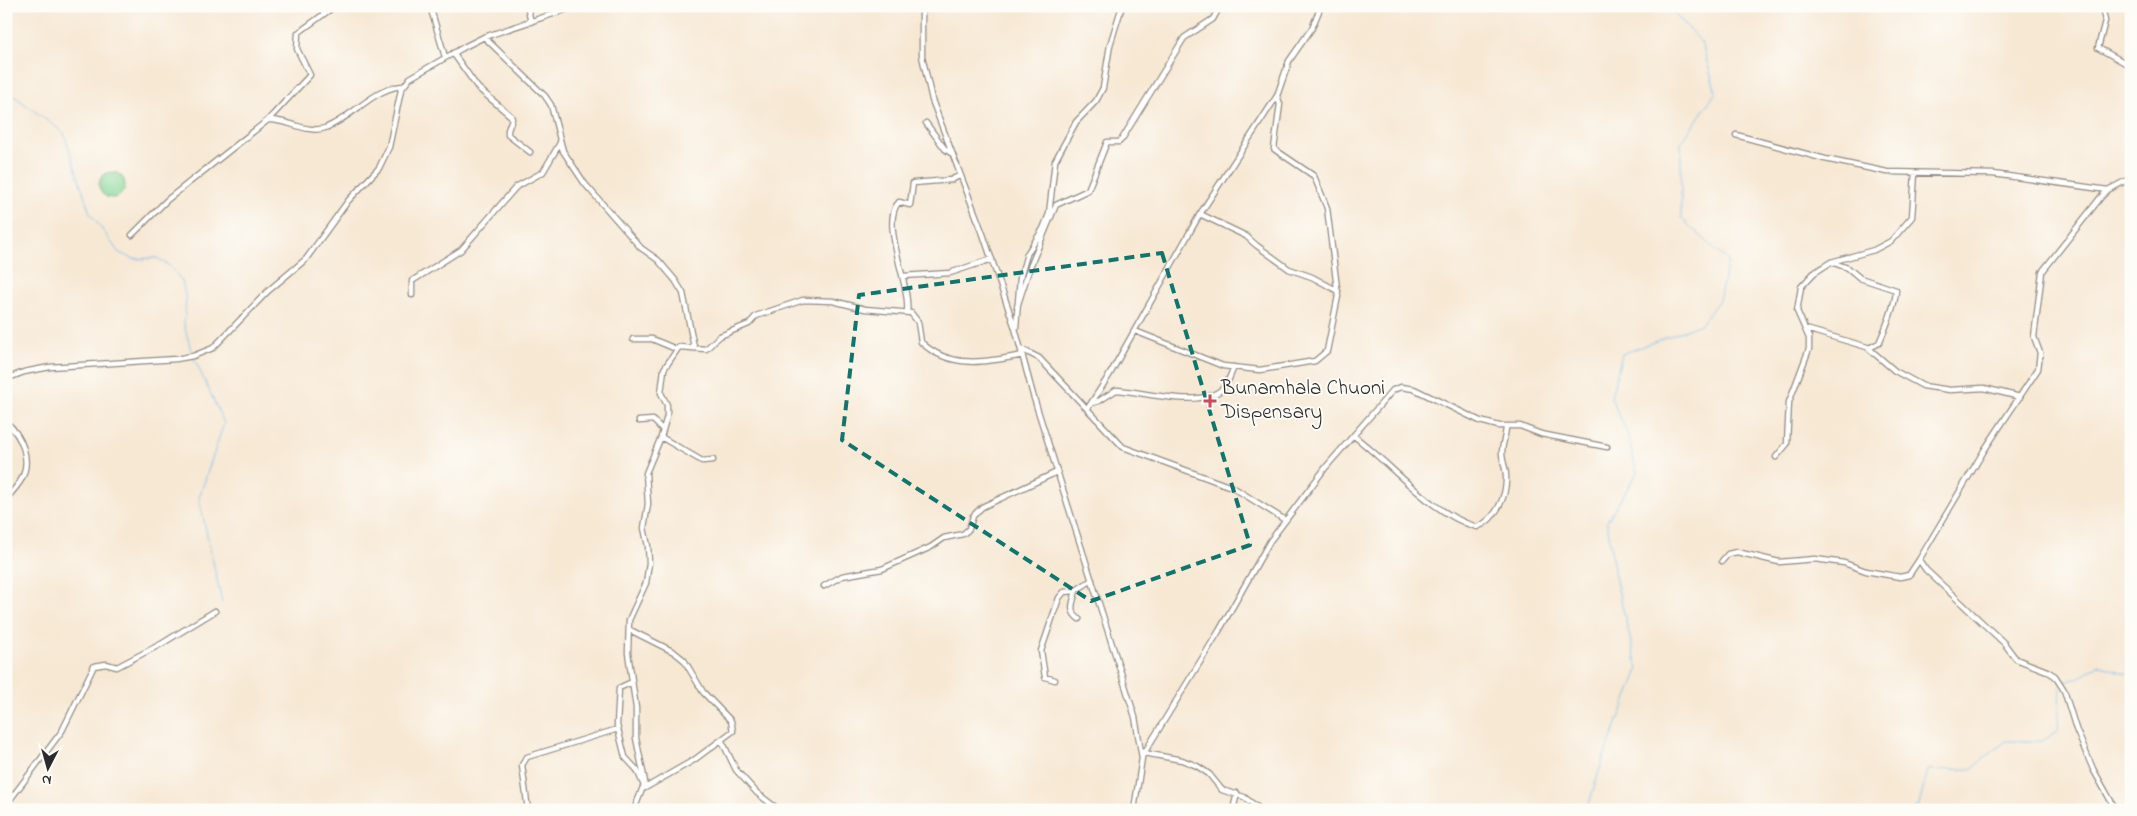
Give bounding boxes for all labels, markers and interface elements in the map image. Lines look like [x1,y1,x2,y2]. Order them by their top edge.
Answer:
place label: Bunamhala Chuoni Dispensary [1220,374,1385,430]
marker: Bunamhala Chuoni Dispensary [1203,394,1217,408]
north arrow [22,744,72,794]
text: N [41,769,53,790]

